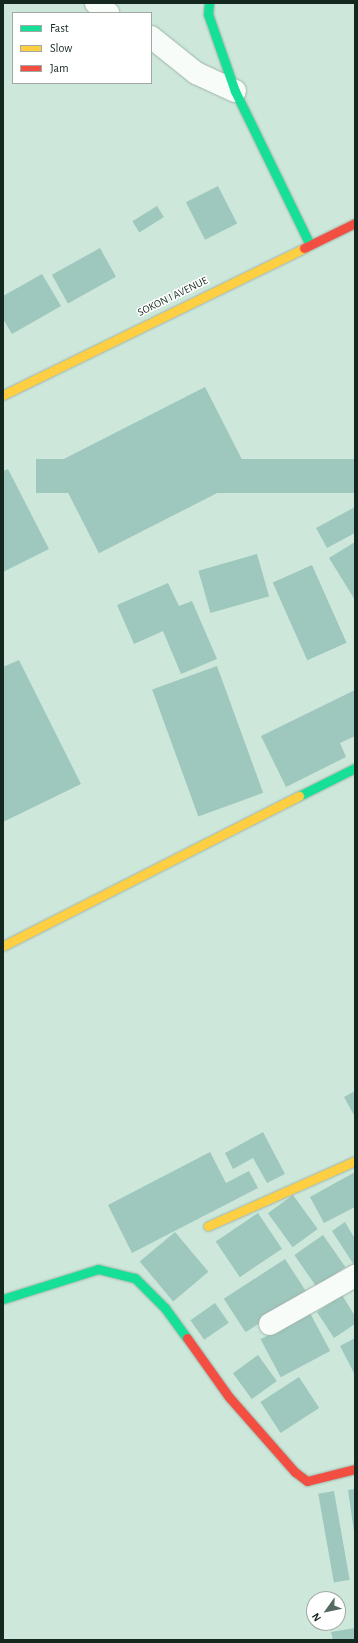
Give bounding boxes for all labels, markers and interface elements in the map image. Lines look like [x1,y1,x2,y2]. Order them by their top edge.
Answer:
legend [12,12,152,84]
text: Fast [50,22,69,34]
text: Slow [50,42,72,54]
text: Jam [50,62,69,74]
street label: SOKON I AVENUE [136,274,210,320]
north arrow [306,1591,346,1631]
text: N [310,1611,323,1623]

